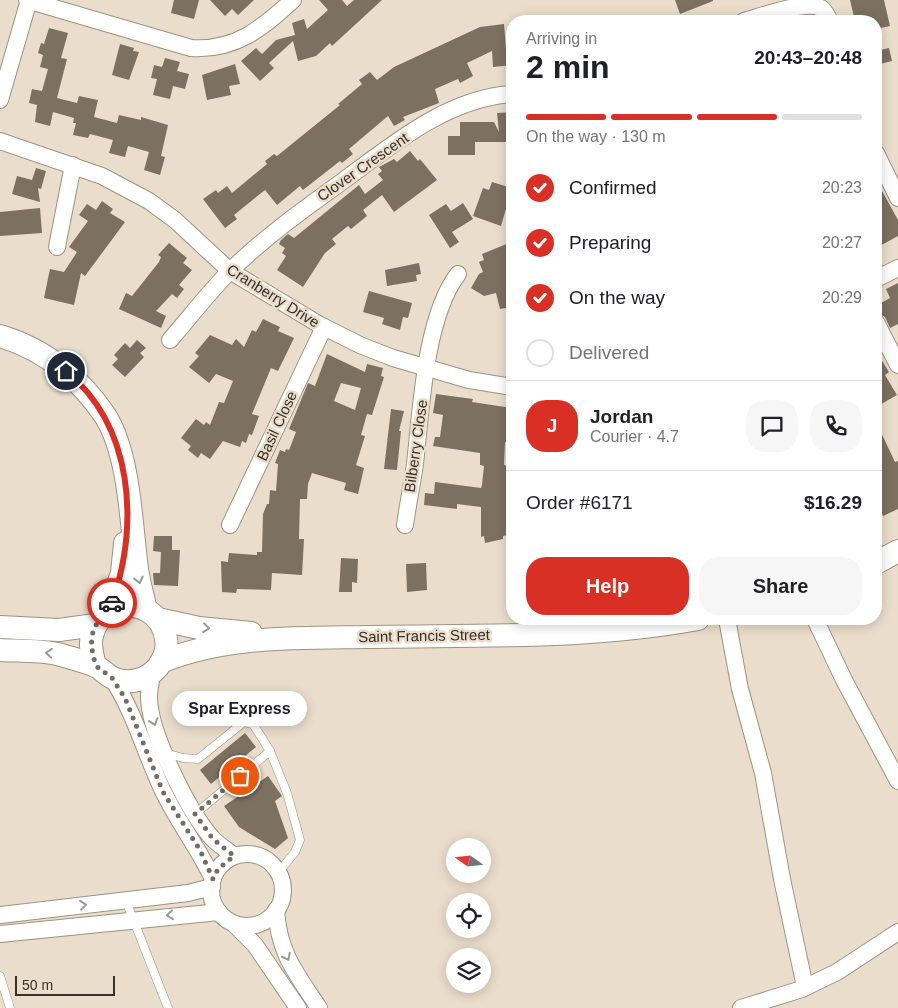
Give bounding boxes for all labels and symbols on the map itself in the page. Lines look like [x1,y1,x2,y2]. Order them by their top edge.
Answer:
street label: Clover Crescent [314,128,412,204]
street label: Cranberry Drive [224,260,323,331]
pin [45,350,87,392]
street label: Basil Close [253,388,300,463]
street label: Bilberry Close [401,399,430,493]
one-way arrow [133,576,144,585]
courier [87,578,137,628]
one-way arrow [202,622,210,633]
street label: Saint Francis Street [358,626,491,645]
one-way arrow [44,648,52,659]
callout: Spar Express [172,691,308,726]
one-way arrow [148,717,158,726]
pin [219,755,261,797]
north arrow [446,838,491,882]
one-way arrow [79,900,87,911]
one-way arrow [166,909,174,920]
one-way arrow [281,952,291,961]
scale bar [15,973,115,996]

